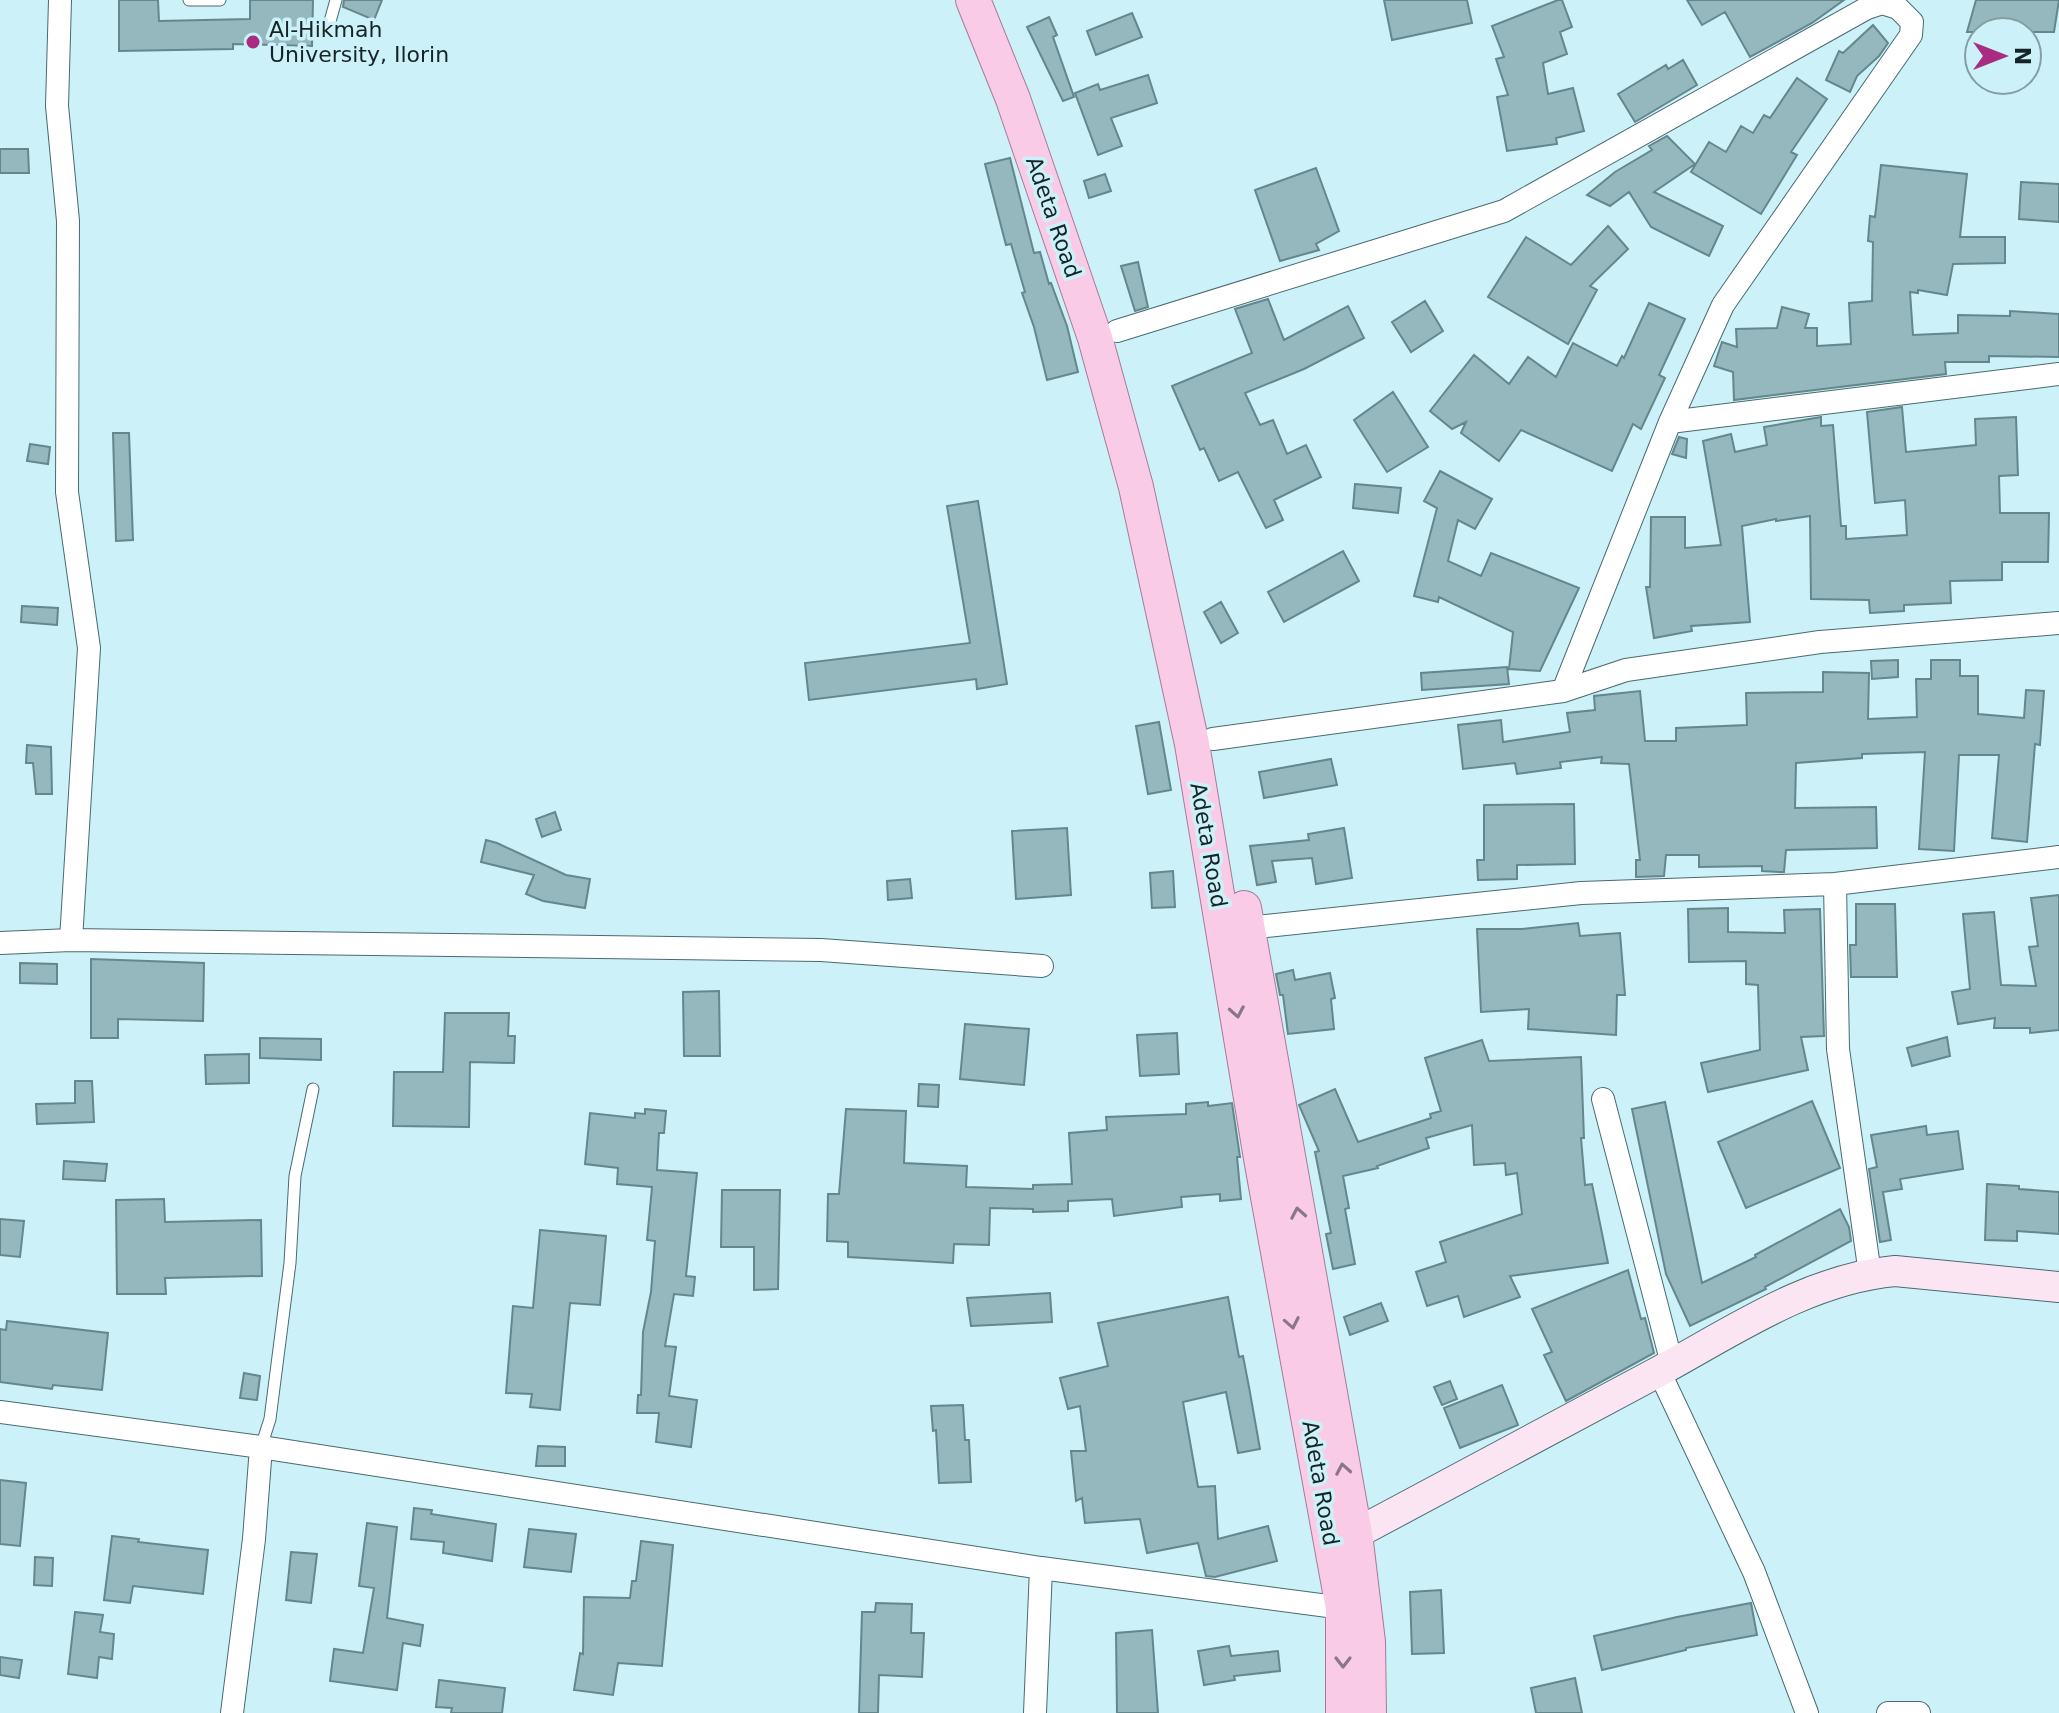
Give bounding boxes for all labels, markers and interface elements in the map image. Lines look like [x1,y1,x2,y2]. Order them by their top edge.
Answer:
north arrow [1963,16,2043,96]
place label: Al-Hikmah University, Ilorin [269,17,449,67]
marker: Al-Hikmah University, Ilorin [244,33,262,51]
text: N [2010,47,2035,65]
street label: Adeta Road [1021,153,1086,281]
street label: Adeta Road [1185,781,1232,910]
one-way arrow [1227,1005,1244,1018]
one-way arrow [1290,1206,1307,1220]
one-way arrow [1282,1316,1299,1329]
street label: Adeta Road [1297,1419,1344,1548]
one-way arrow [1336,1462,1353,1476]
one-way arrow [1334,1656,1352,1669]

